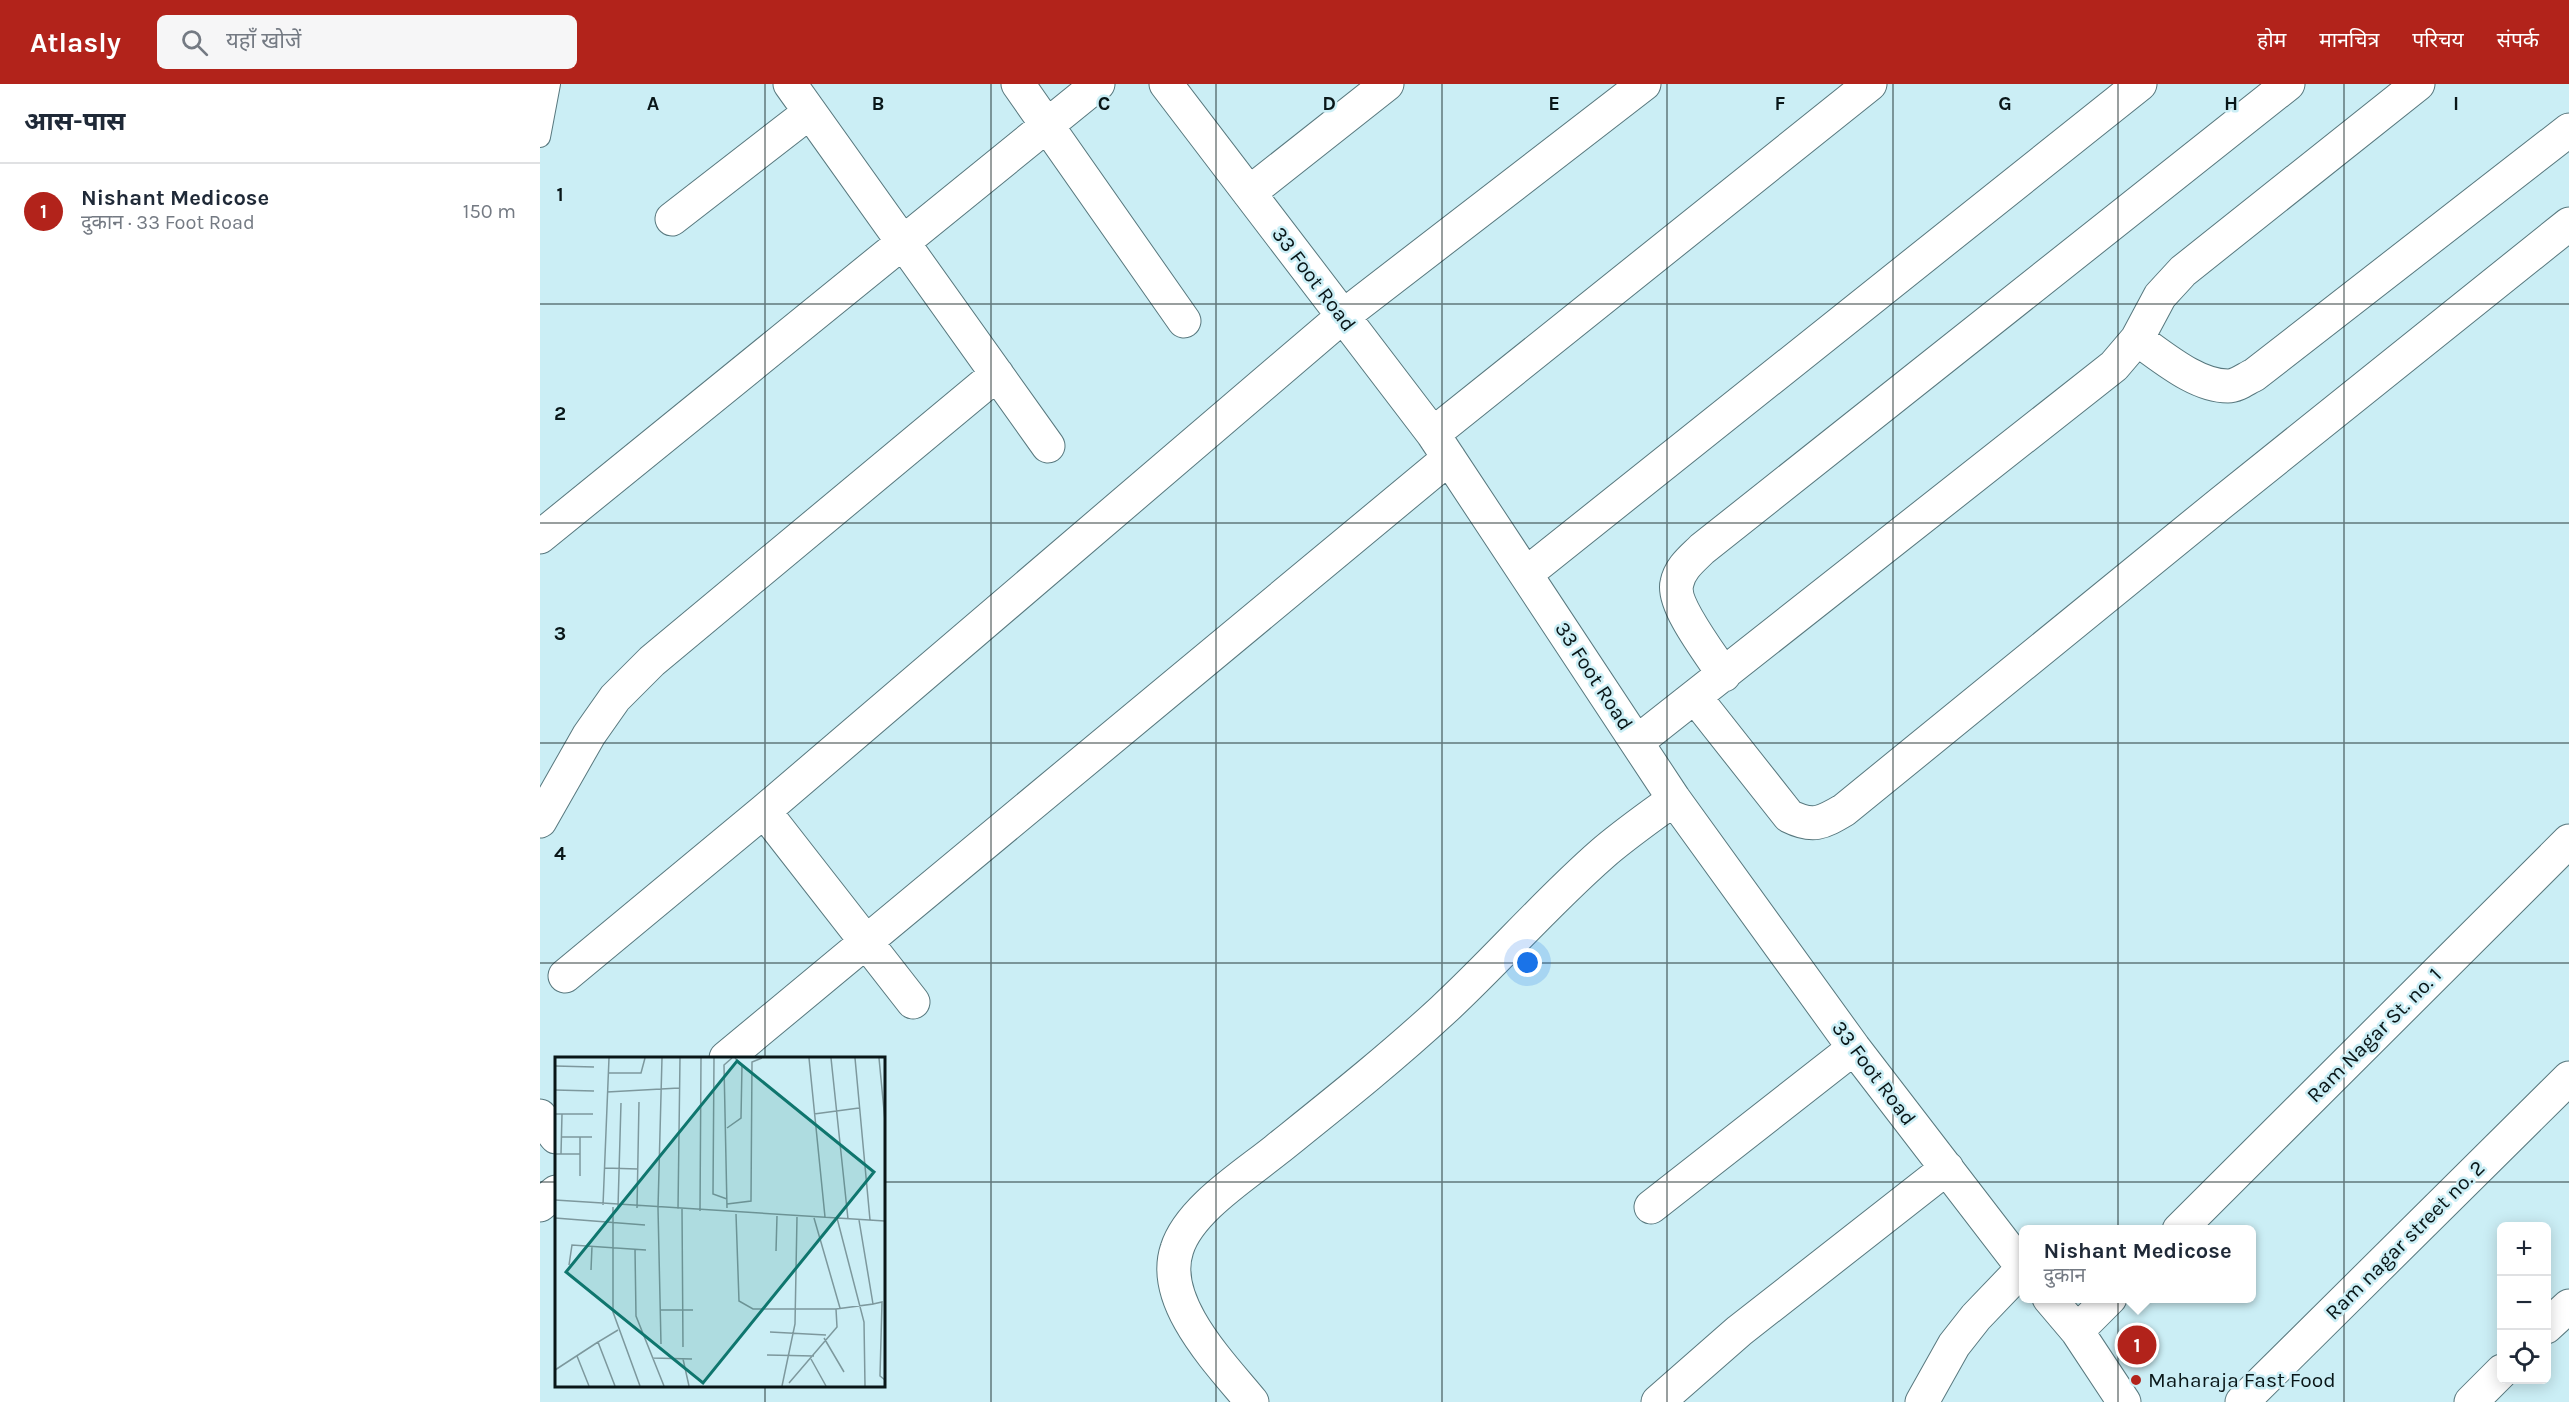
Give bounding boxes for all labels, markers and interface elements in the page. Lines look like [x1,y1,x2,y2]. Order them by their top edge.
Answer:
search box [157,15,577,69]
text: Atlasly [30,26,121,59]
icon: search [178,26,211,59]
text: यहाँ खोजें [226,28,301,54]
text: होम [2257,28,2286,52]
text: मानचित्र [2319,28,2379,52]
text: परिचय [2412,28,2464,52]
text: संपर्क [2497,28,2539,52]
text: A [647,92,660,115]
text: B [872,92,884,115]
text: C [1098,92,1110,115]
text: D [1322,92,1336,115]
text: E [1548,92,1560,115]
text: F [1775,92,1786,115]
text: G [1998,92,2012,115]
text: H [2224,92,2238,115]
text: I [2453,92,2459,115]
text: आस-पास [24,106,126,137]
text: 1 [556,183,564,206]
text: Nishant Medicose [81,185,269,211]
text: 1 [40,200,47,223]
text: 150 m [463,200,516,223]
text: दुकान · 33 Foot Road [81,211,255,234]
street label: 33 Foot Road [1267,222,1361,336]
text: 2 [554,402,566,425]
street label: 33 Foot Road [1550,617,1638,735]
text: 3 [554,622,566,645]
text: 4 [554,842,566,865]
your location [1513,948,1542,977]
street label: Ram Nagar St. no. 1 [2302,963,2446,1107]
street label: 33 Foot Road [1827,1016,1921,1130]
inset map [555,1057,885,1387]
street label: Ram nagar street no. 2 [2320,1155,2490,1325]
map controls [2497,1222,2551,1384]
button: + [2497,1222,2551,1276]
popup [2019,1225,2256,1303]
text: Nishant Medicose [2043,1238,2232,1264]
text: दुकान [2043,1264,2086,1287]
button: − [2497,1276,2551,1330]
pin: 1 [2118,1322,2156,1368]
button: locate [2497,1330,2551,1384]
place label: Maharaja Fast Food [2148,1368,2336,1392]
marker: Maharaja Fast Food [2129,1373,2143,1387]

